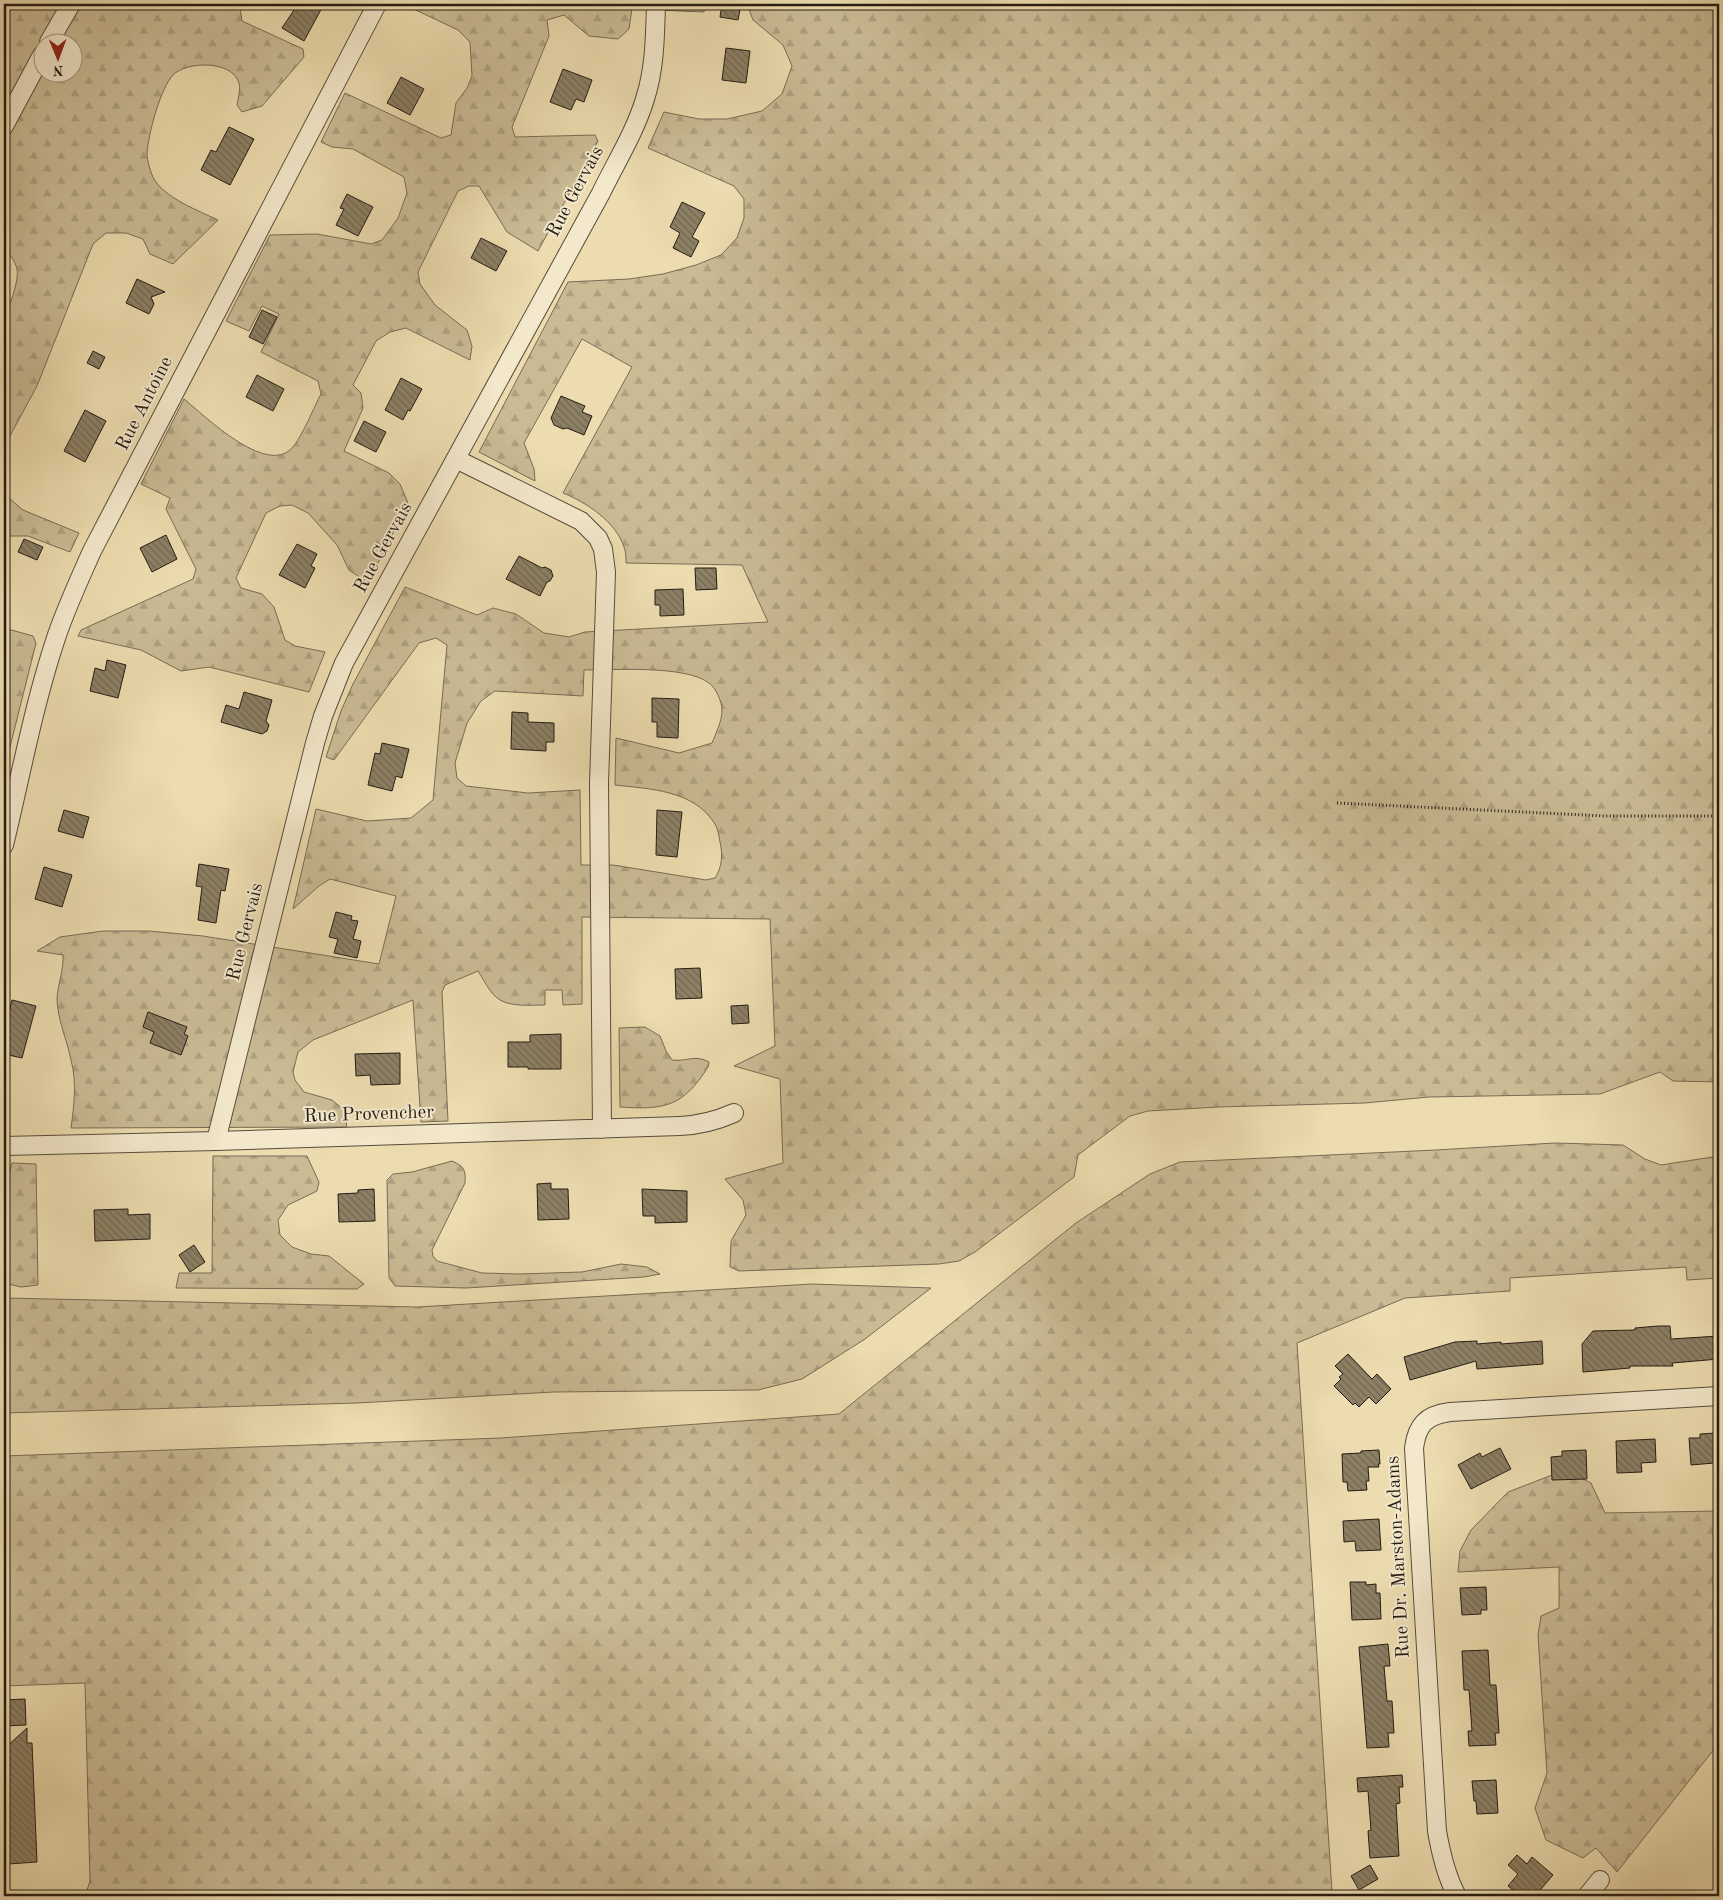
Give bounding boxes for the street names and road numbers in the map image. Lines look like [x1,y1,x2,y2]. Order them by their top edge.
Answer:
street label: Rue Gervais [544,143,608,241]
street label: Rue Antoine [113,354,177,454]
street label: Rue Gervais [351,500,417,596]
street label: Rue Gervais [225,881,267,983]
street label: Rue Provencher [303,1103,435,1127]
street label: Rue Dr. Marston-Adams [1384,1455,1414,1659]

